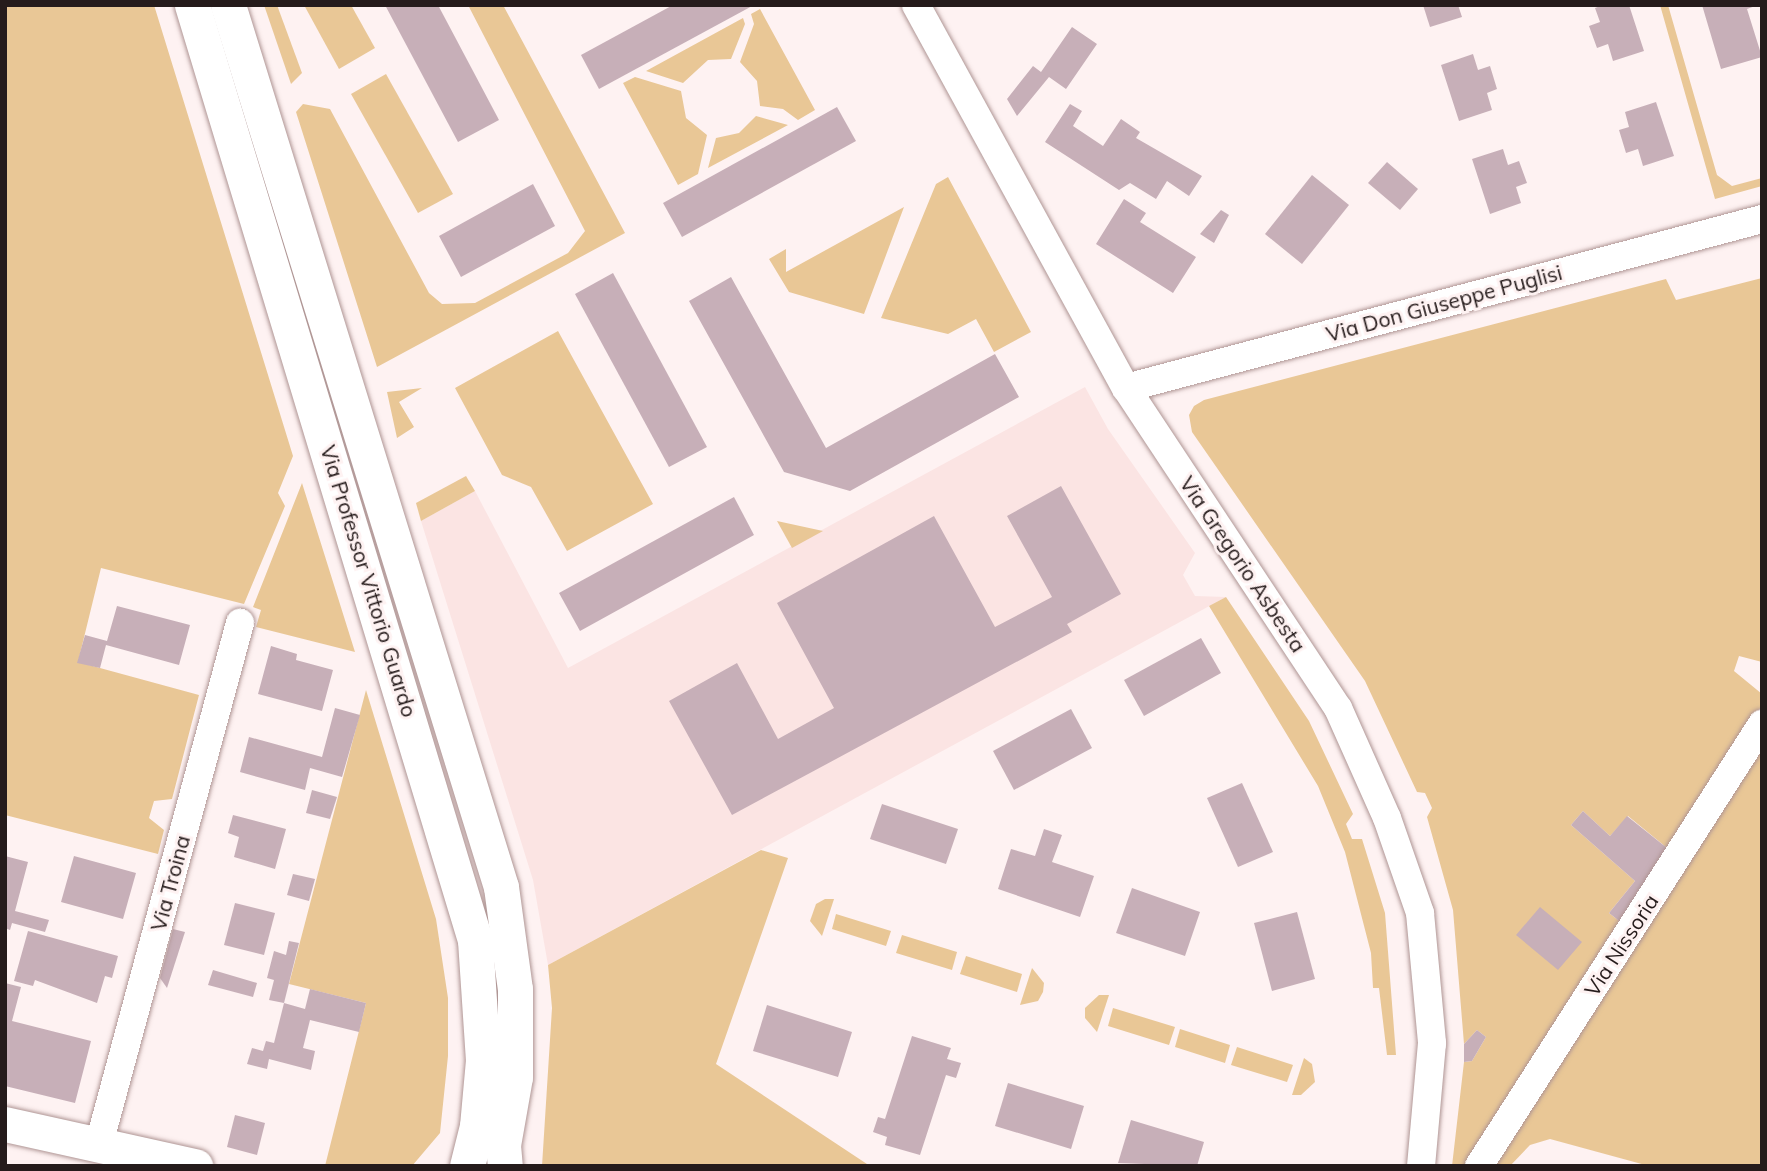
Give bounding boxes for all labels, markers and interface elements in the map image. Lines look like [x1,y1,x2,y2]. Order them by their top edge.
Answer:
street label: Via Don Giuseppe Puglisi [1323,259,1565,347]
street label: Via Professor Vittorio Guardo [316,442,422,720]
street label: Via Gregorio Asbesta [1175,471,1311,657]
street label: Via Troina [145,832,195,934]
street label: Via Nissoria [1579,889,1663,1001]

